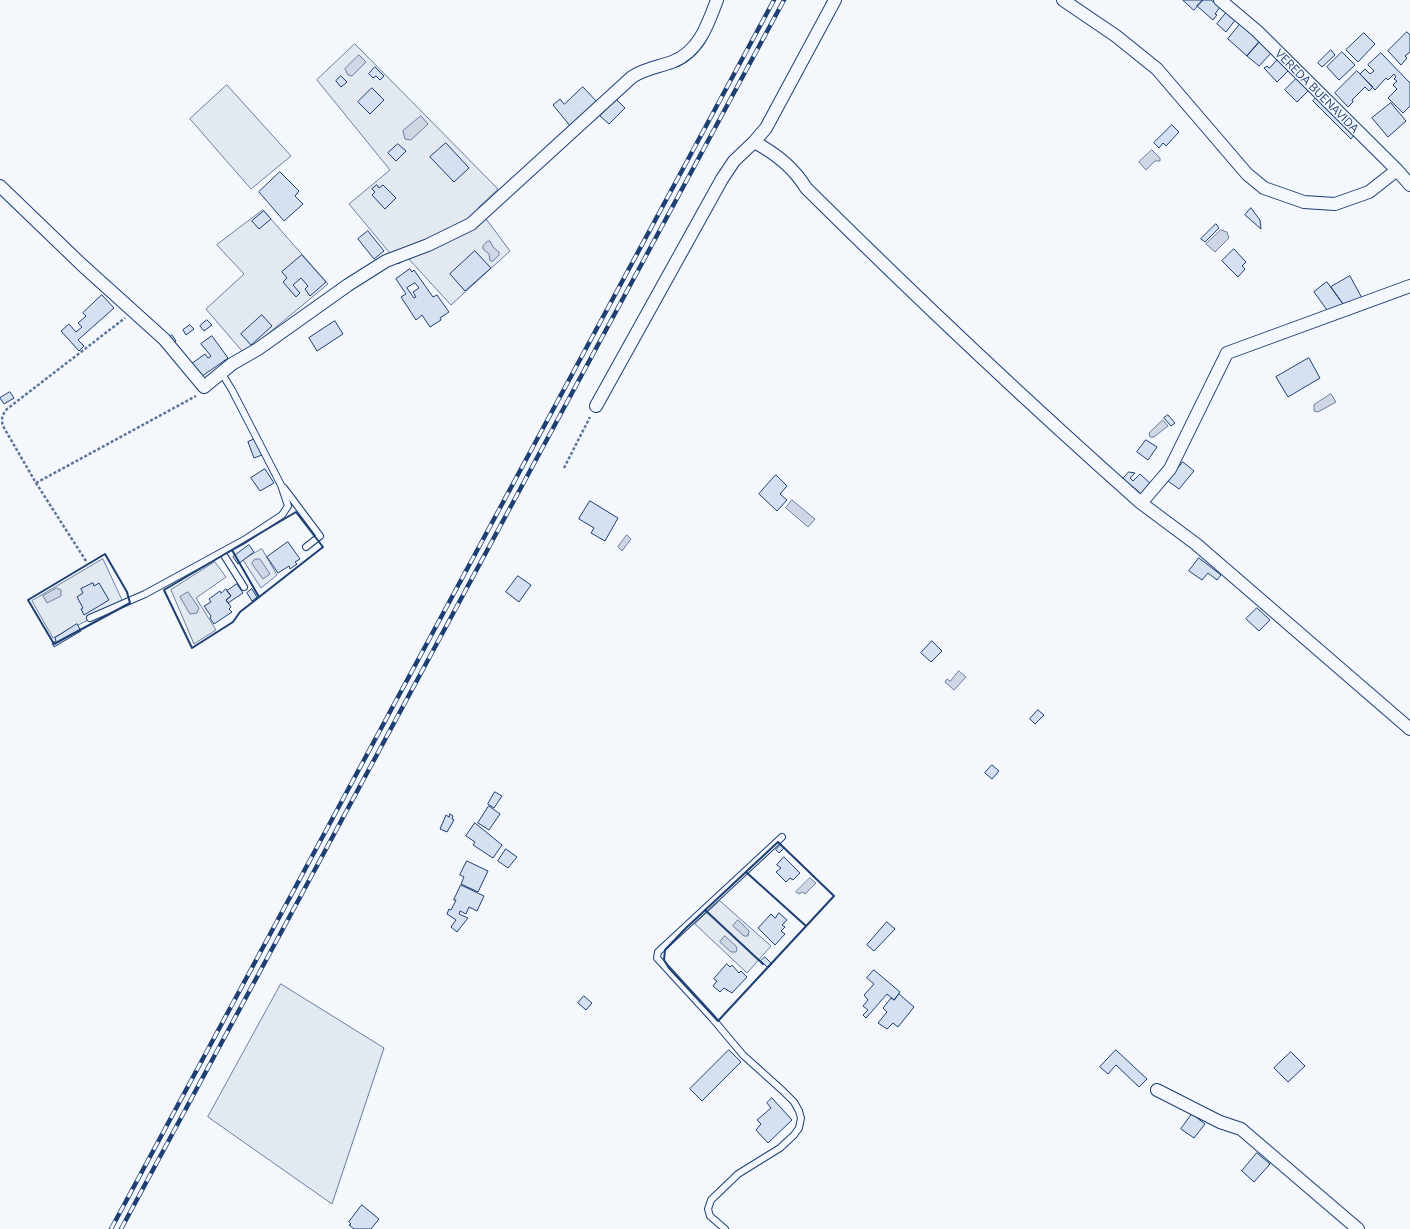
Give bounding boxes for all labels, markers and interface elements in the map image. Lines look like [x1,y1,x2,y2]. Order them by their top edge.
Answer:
street label: VEREDA BUENAVIDA [1272,46,1362,136]

